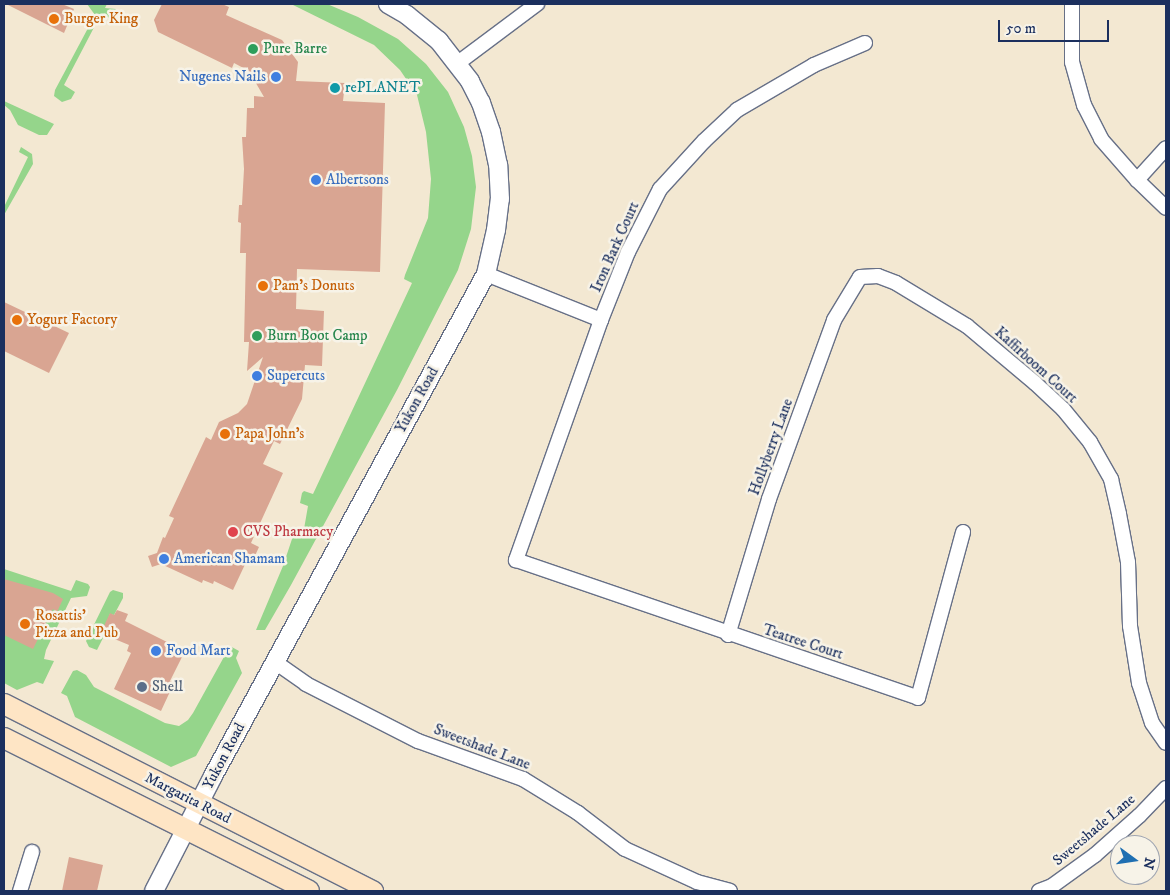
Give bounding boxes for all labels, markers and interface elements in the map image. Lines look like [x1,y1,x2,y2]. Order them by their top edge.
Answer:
place label: Burger King [64,10,138,28]
scale bar [1000,10,1111,42]
marker: Burger King [48,13,60,25]
text: 50 m [1006,19,1036,38]
place label: Pure Barre [263,40,327,58]
marker: Pure Barre [247,43,259,55]
place label: Nugenes Nails [179,68,266,86]
marker: Nugenes Nails [270,71,282,83]
place label: rePLANET [345,79,420,97]
marker: rePLANET [329,82,341,94]
place label: Albertsons [326,171,389,189]
marker: Albertsons [310,174,322,186]
street label: Iron Bark Court [587,199,643,295]
place label: Pam’s Donuts [273,277,354,295]
marker: Pam’s Donuts [257,280,269,292]
place label: Yogurt Factory [27,311,117,329]
marker: Yogurt Factory [11,314,23,326]
street label: Kaffirboom Court [991,323,1081,407]
place label: Burn Boot Camp [267,327,368,345]
marker: Burn Boot Camp [251,330,263,342]
street label: Yukon Road [392,364,442,436]
place label: Supercuts [267,367,325,385]
marker: Supercuts [251,370,263,382]
street label: Hollyberry Lane [745,396,797,498]
place label: Papa John's [235,425,304,443]
marker: Papa John's [219,428,231,440]
place label: CVS Pharmacy [243,523,333,541]
marker: CVS Pharmacy [227,526,239,538]
place label: American Shamam [174,550,285,568]
marker: American Shamam [158,553,170,565]
place label: Rosattis' Pizza and Pub [35,606,118,641]
marker: Rosattis' Pizza and Pub [19,618,31,630]
street label: Teatree Court [761,621,845,663]
place label: Food Mart [166,642,230,660]
marker: Food Mart [150,645,162,657]
place label: Shell [152,678,183,696]
marker: Shell [136,681,148,693]
street label: Yukon Road [199,720,249,792]
street label: Sweetshade Lane [431,720,533,774]
street label: Margarita Road [142,769,234,827]
street label: Sweetshade Lane [1049,790,1139,870]
north arrow [1110,835,1160,885]
text: N [1138,856,1159,871]

